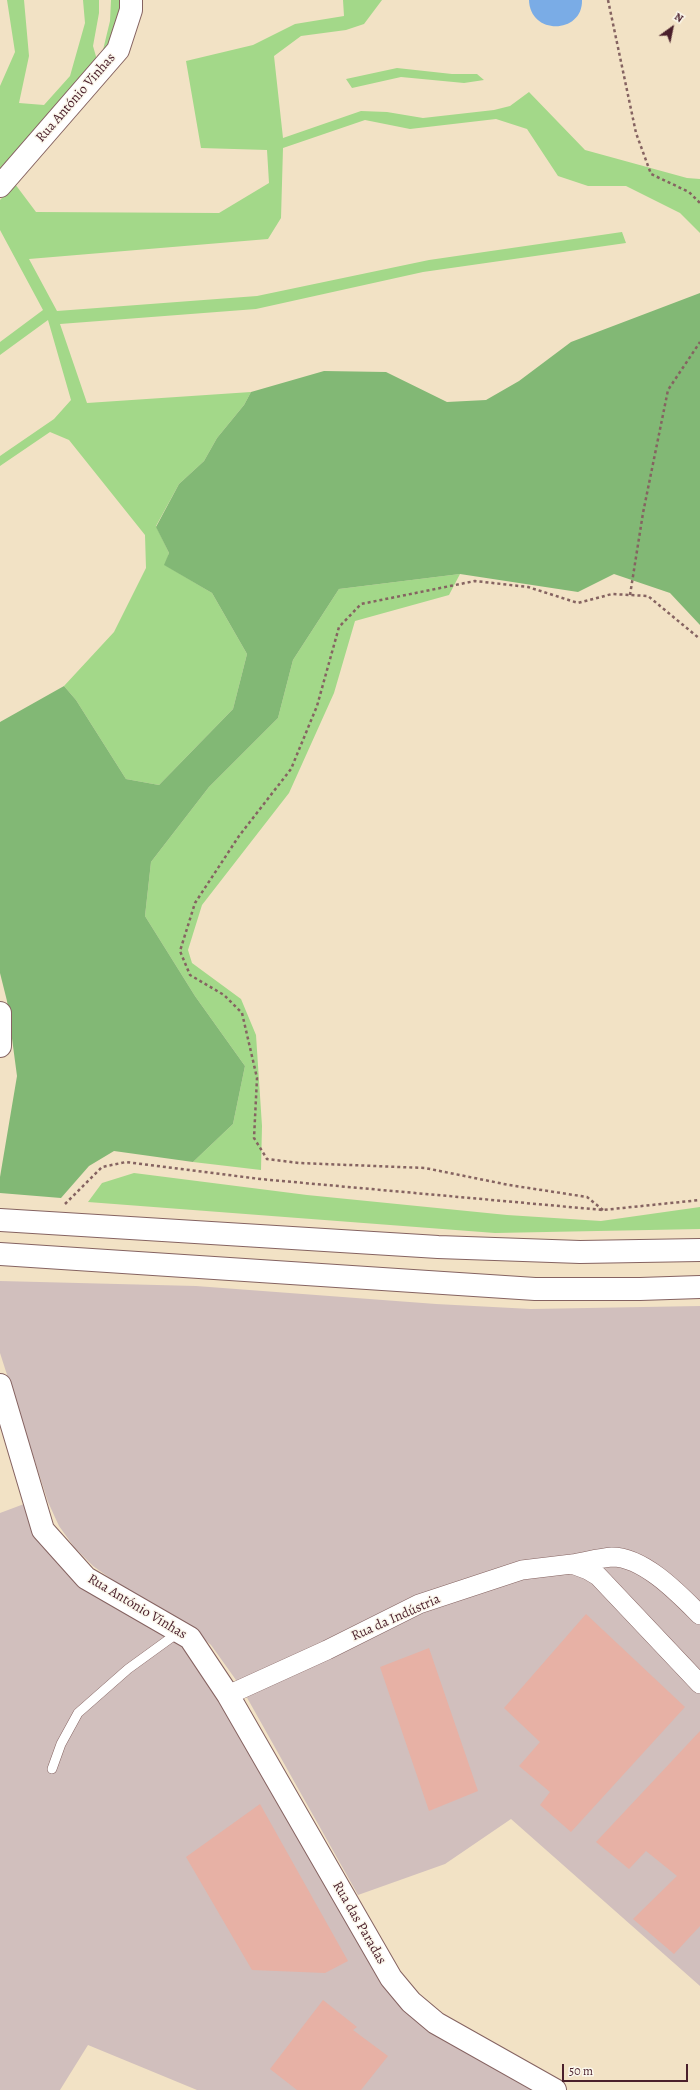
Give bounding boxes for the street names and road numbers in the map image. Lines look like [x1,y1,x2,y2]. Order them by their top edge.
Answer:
street label: Rua António Vinhas [33,50,119,146]
street label: Rua António Vinhas [84,1571,190,1643]
street label: Rua da Indústria [349,1591,443,1645]
street label: Rua das Paradas [329,1879,389,1967]

